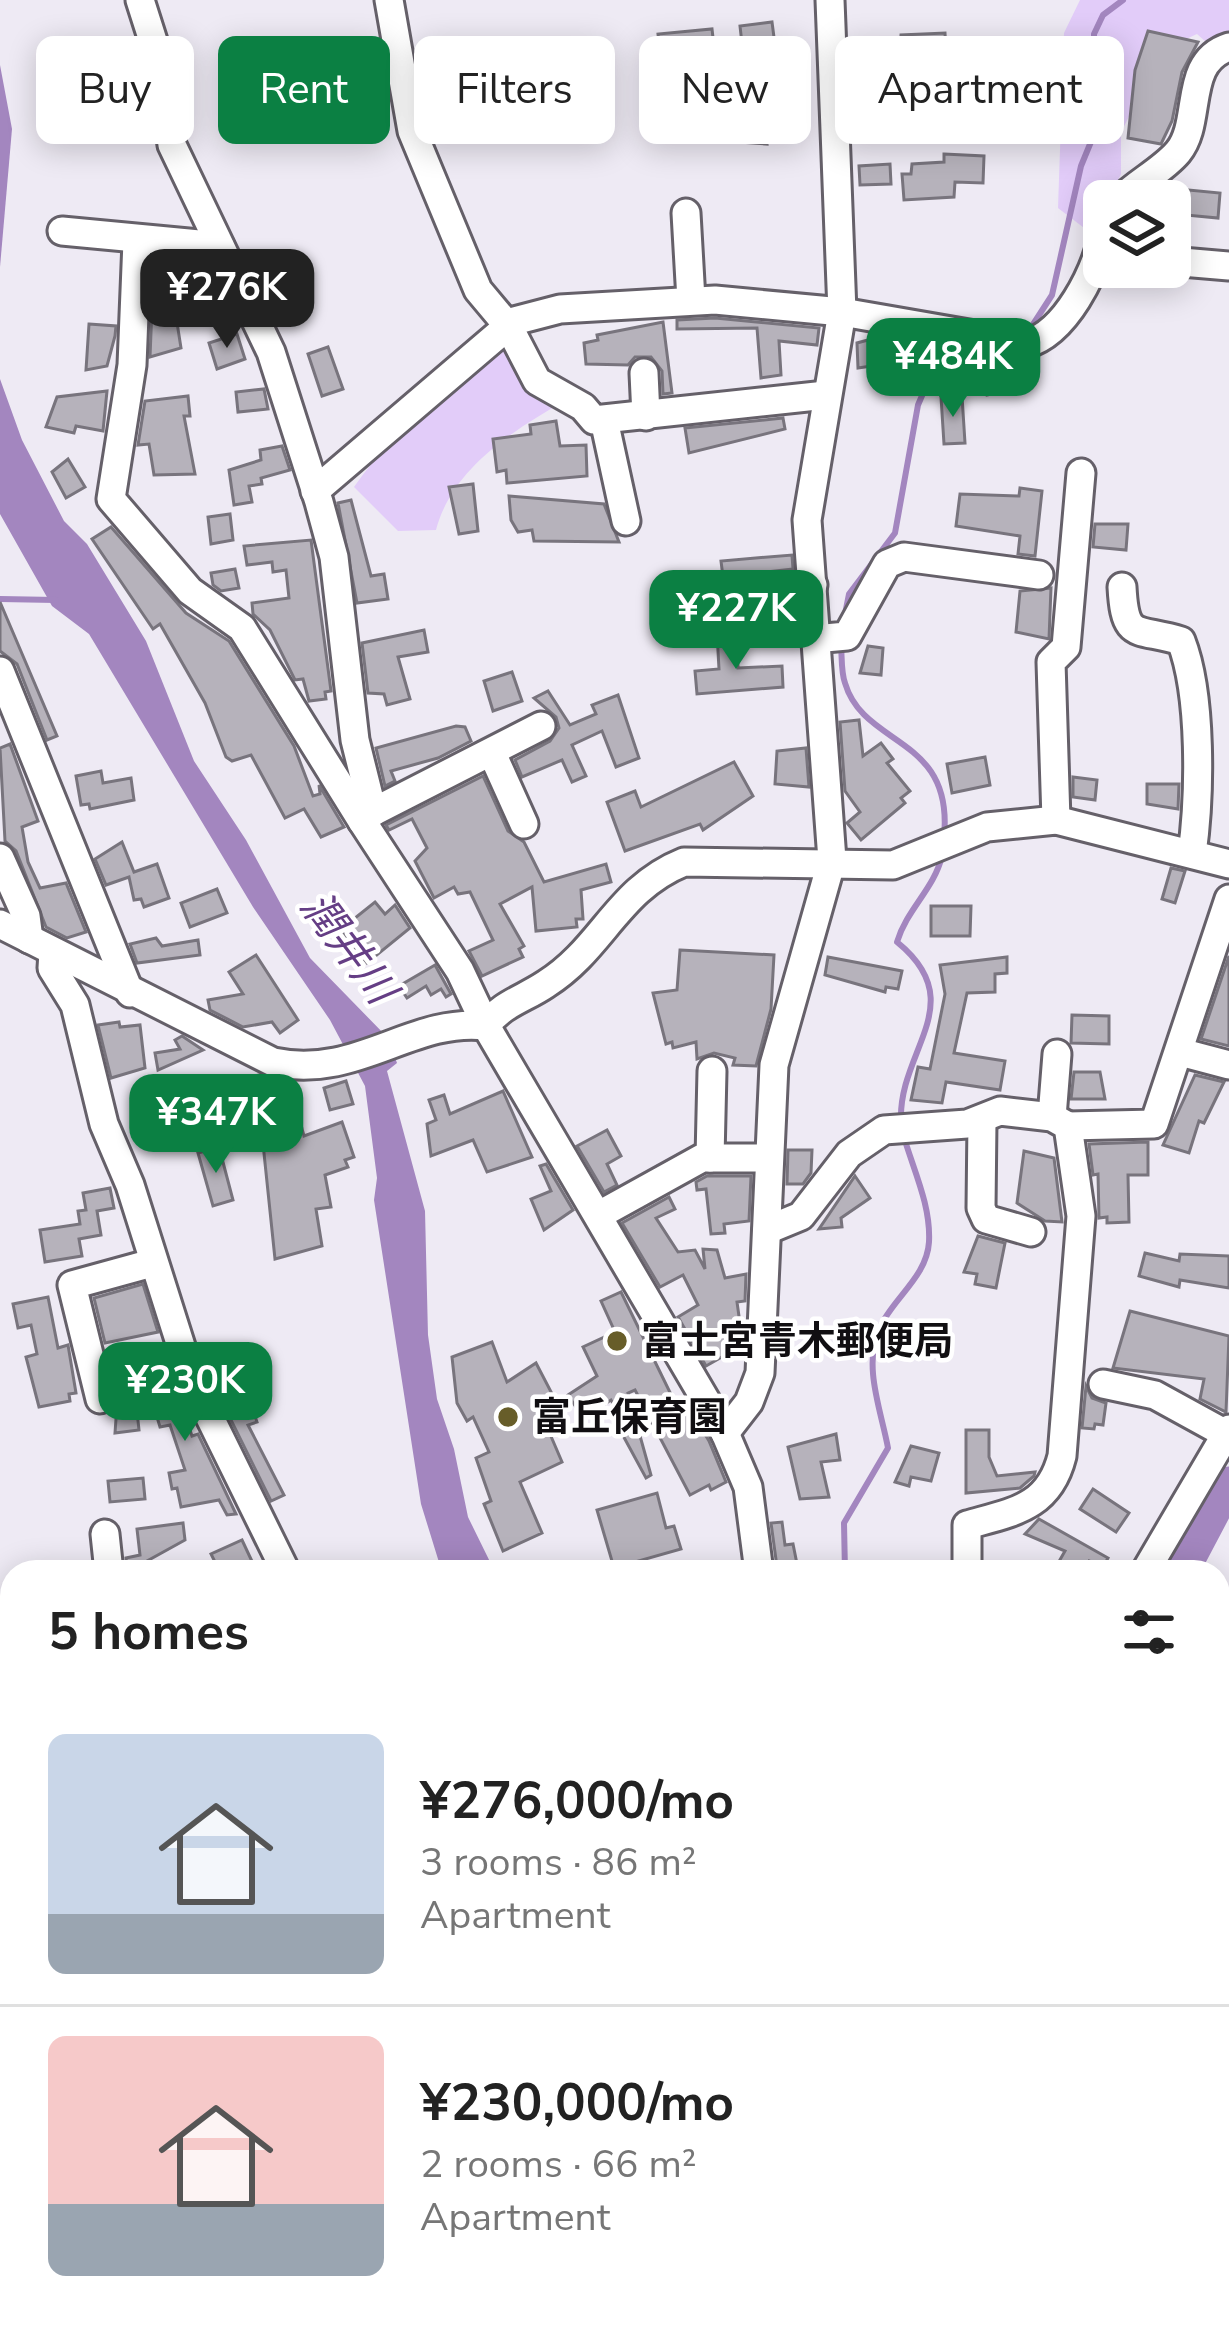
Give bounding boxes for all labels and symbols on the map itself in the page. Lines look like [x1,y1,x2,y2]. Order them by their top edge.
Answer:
pin: ¥276K [143,249,311,351]
pin: ¥484K [869,318,1037,420]
pin: ¥227K [652,570,820,672]
water label: 潤井川 [287,881,411,1019]
pin: ¥347K [132,1074,300,1176]
place label: 富士宮青木郵便局 [641,1315,953,1368]
marker: 富士宮青木郵便局 [604,1328,630,1354]
pin: ¥230K [101,1342,269,1444]
place label: 富丘保育園 [532,1391,727,1444]
marker: 富丘保育園 [495,1404,521,1430]

